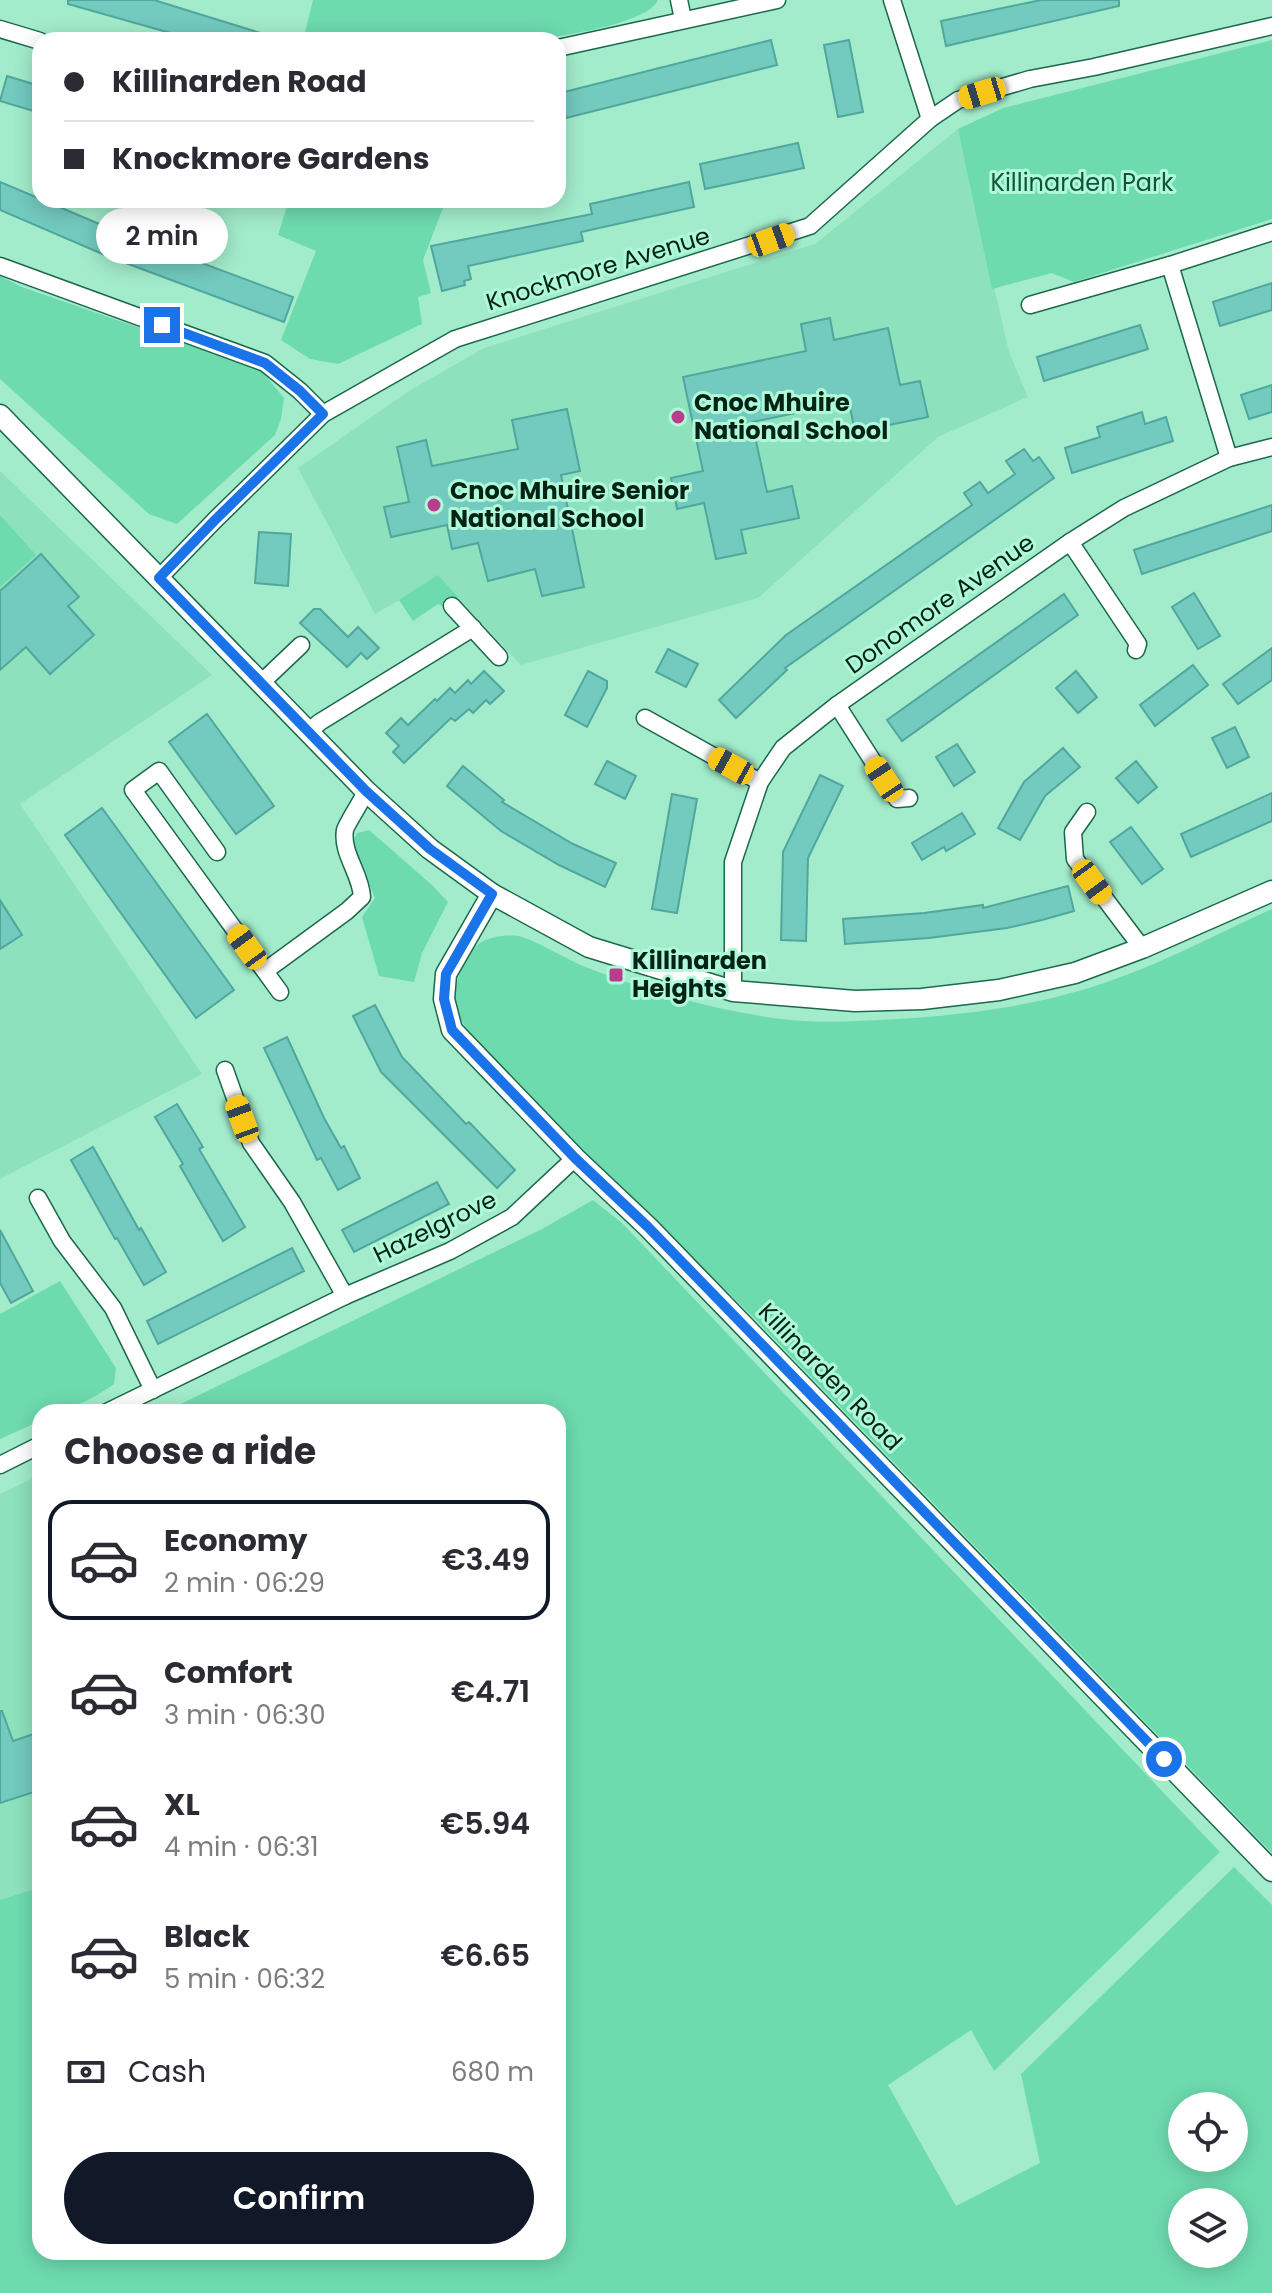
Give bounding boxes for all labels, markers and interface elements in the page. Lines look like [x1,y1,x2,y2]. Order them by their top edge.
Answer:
text: Killinarden Road [112,60,367,103]
car [956,75,1008,111]
text: Knockmore Gardens [112,137,429,180]
park label: Killinarden Park [991,166,1174,199]
callout: 2 min [96,209,228,265]
text: 2 min [126,218,198,254]
street label: Knockmore Avenue [482,219,714,318]
car [744,221,798,259]
route end [144,307,180,343]
place label: Cnoc Mhuire National School [694,386,888,447]
marker: Cnoc Mhuire National School [669,408,687,426]
place label: Cnoc Mhuire Senior National School [450,474,689,535]
marker: Cnoc Mhuire Senior National School [425,496,443,514]
street label: Donomore Avenue [839,526,1041,681]
car [704,744,758,788]
car [861,752,907,806]
car [1068,856,1116,908]
car [223,921,271,973]
place label: Killinarden Heights [632,944,767,1005]
marker: Killinarden Heights [607,966,625,984]
car [223,1092,261,1146]
street label: Hazelgrove [368,1182,502,1271]
street label: Killinarden Road [751,1295,910,1458]
text: Choose a ride [64,1426,316,1477]
text: Economy [164,1519,308,1562]
icon: car [68,1524,140,1596]
text: €3.49 [442,1538,530,1581]
text: 2 min · 06:29 [164,1565,325,1601]
text: Comfort [164,1651,293,1694]
icon: car [68,1656,140,1728]
text: €4.71 [451,1670,530,1713]
text: 3 min · 06:30 [164,1697,326,1733]
route start [1146,1741,1182,1777]
text: XL [164,1783,200,1826]
icon: car [68,1788,140,1860]
text: €5.94 [440,1802,530,1845]
text: 4 min · 06:31 [164,1829,319,1865]
text: Black [164,1915,250,1958]
icon: car [68,1920,140,1992]
text: €6.65 [441,1934,530,1977]
text: 5 min · 06:32 [164,1961,325,1997]
icon: cash [64,2050,108,2094]
text: Cash [128,2050,206,2093]
text: 680 m [451,2054,534,2090]
map controls [1168,2092,1248,2268]
button: locate [1168,2092,1248,2172]
button: Confirm [64,2152,534,2244]
button: layers [1168,2188,1248,2268]

